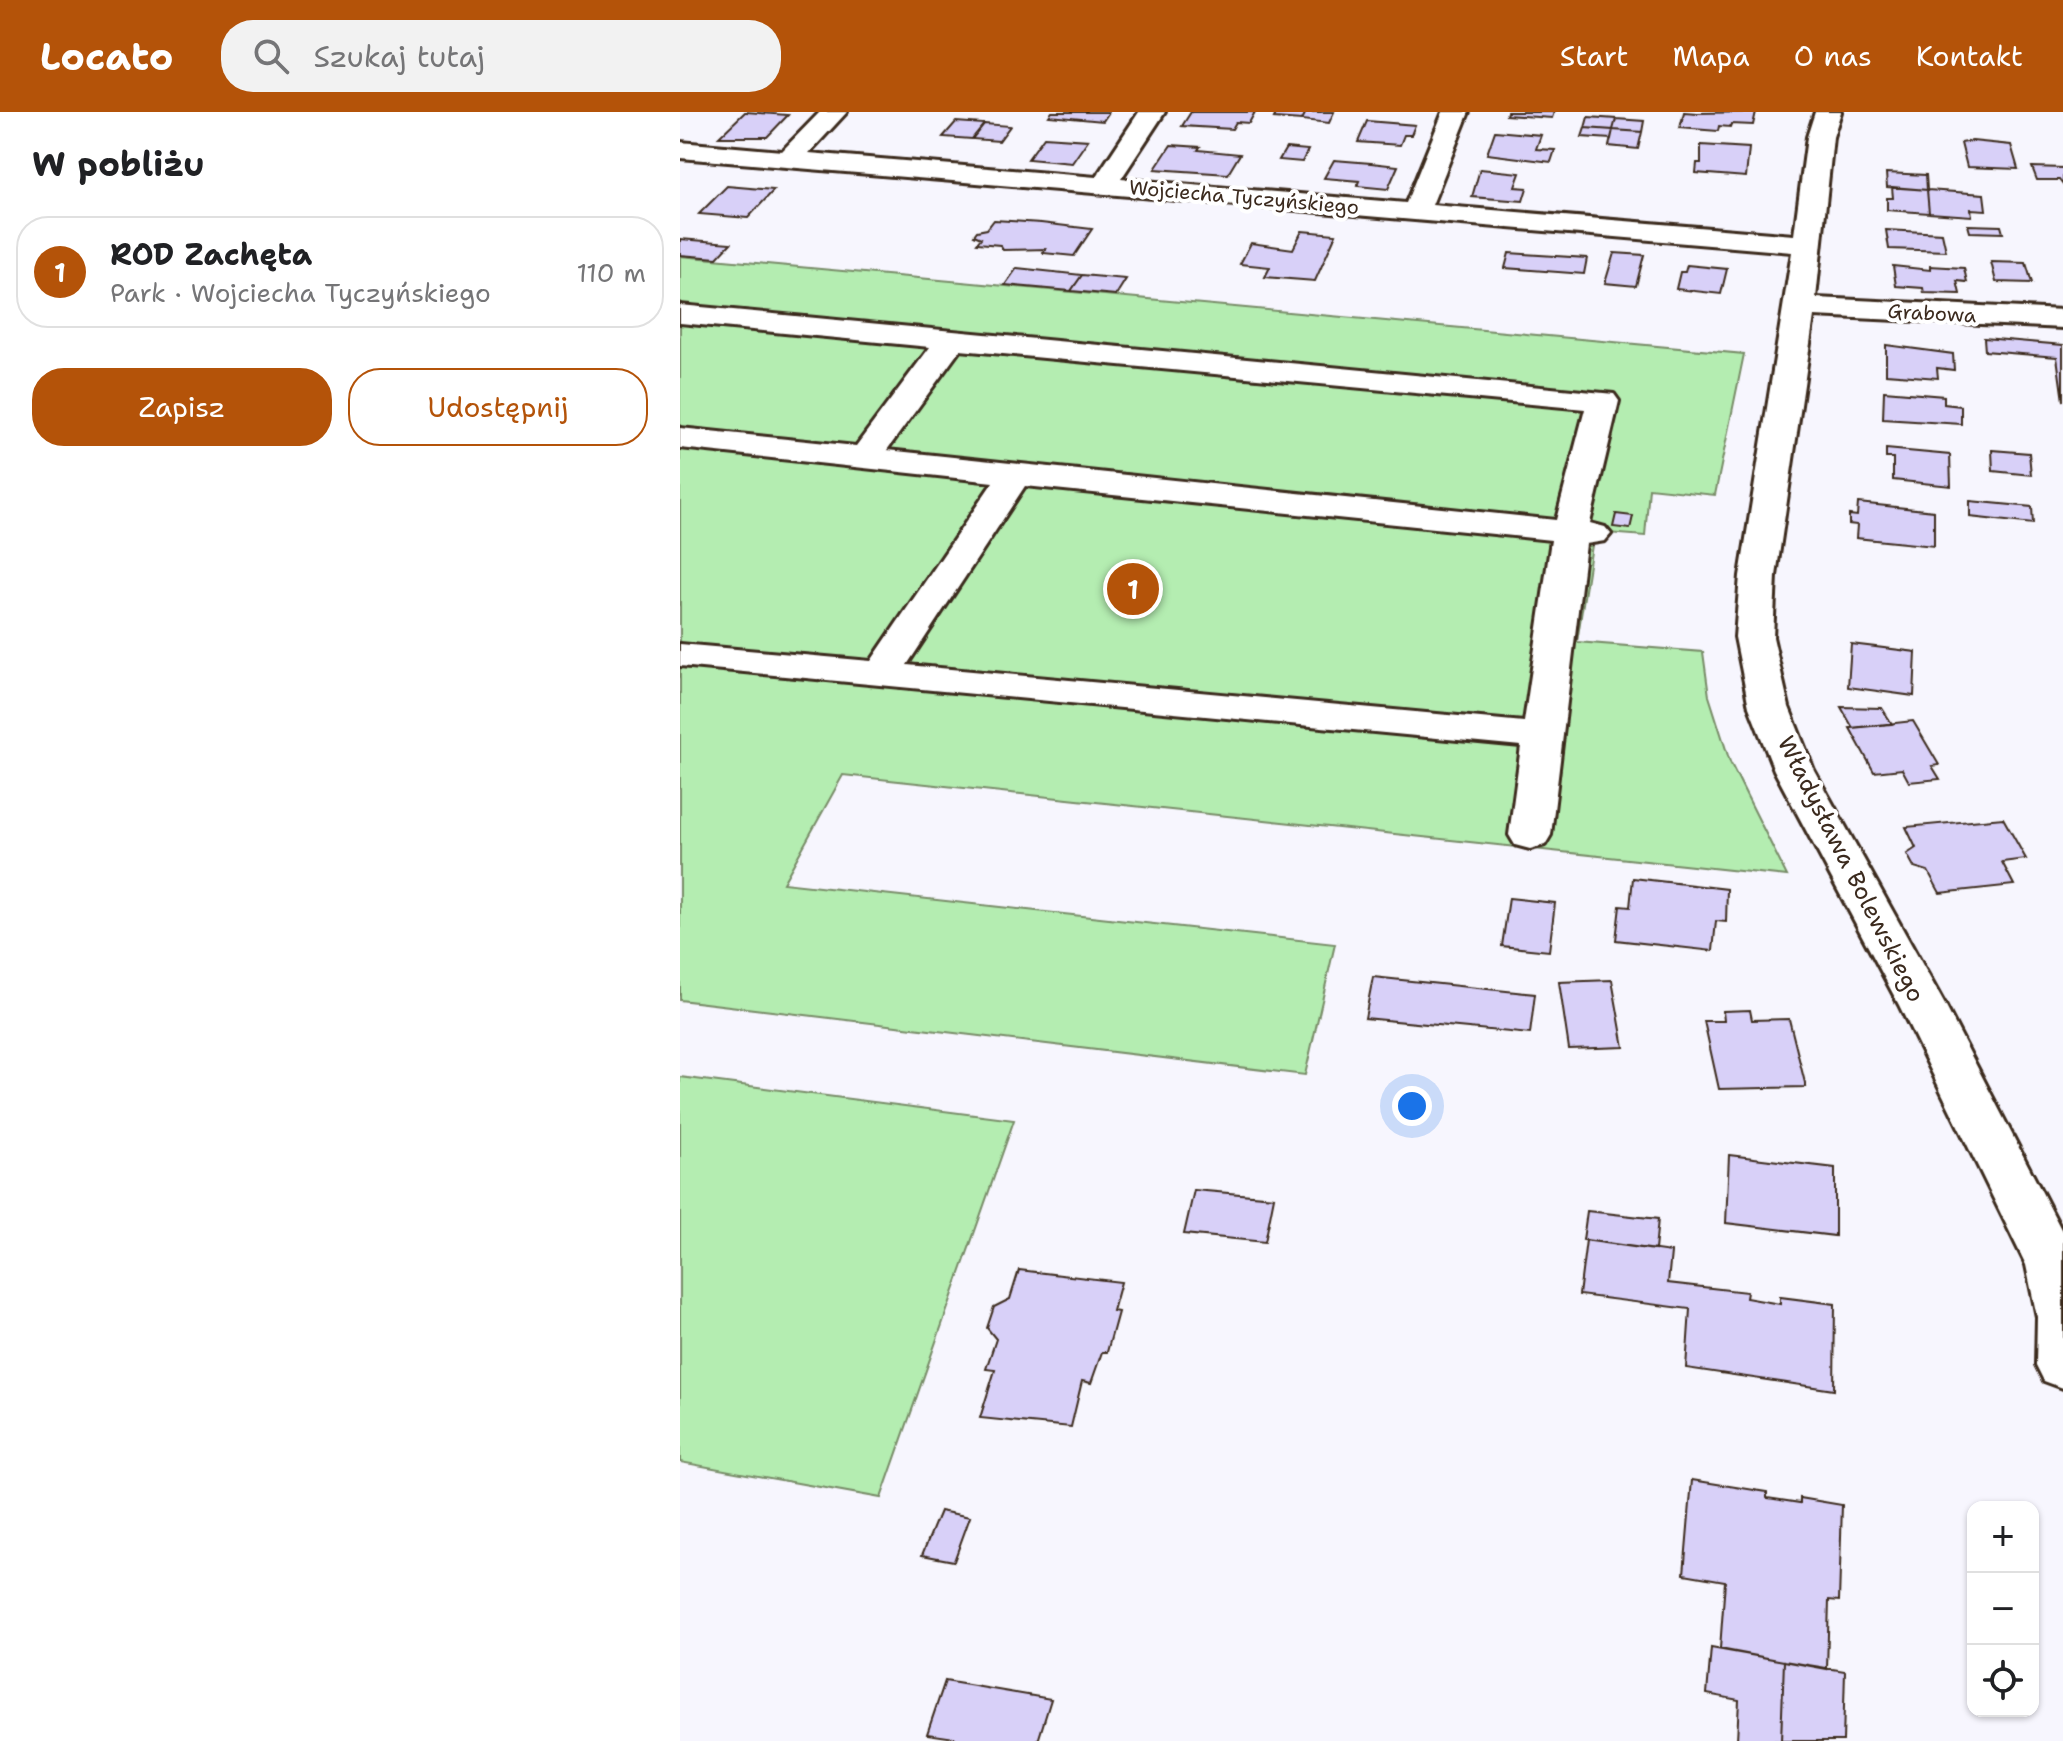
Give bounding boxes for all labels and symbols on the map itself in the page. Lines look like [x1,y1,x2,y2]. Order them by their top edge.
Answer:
street label: Wojciecha Tyczyńskiego [1128,174,1360,220]
street label: Grabowa [1887,298,1978,328]
pin: 1 [1107,559,1159,619]
street label: Władysława Bolewskiego [1770,730,1932,1008]
your location [1392,1086,1432,1126]

